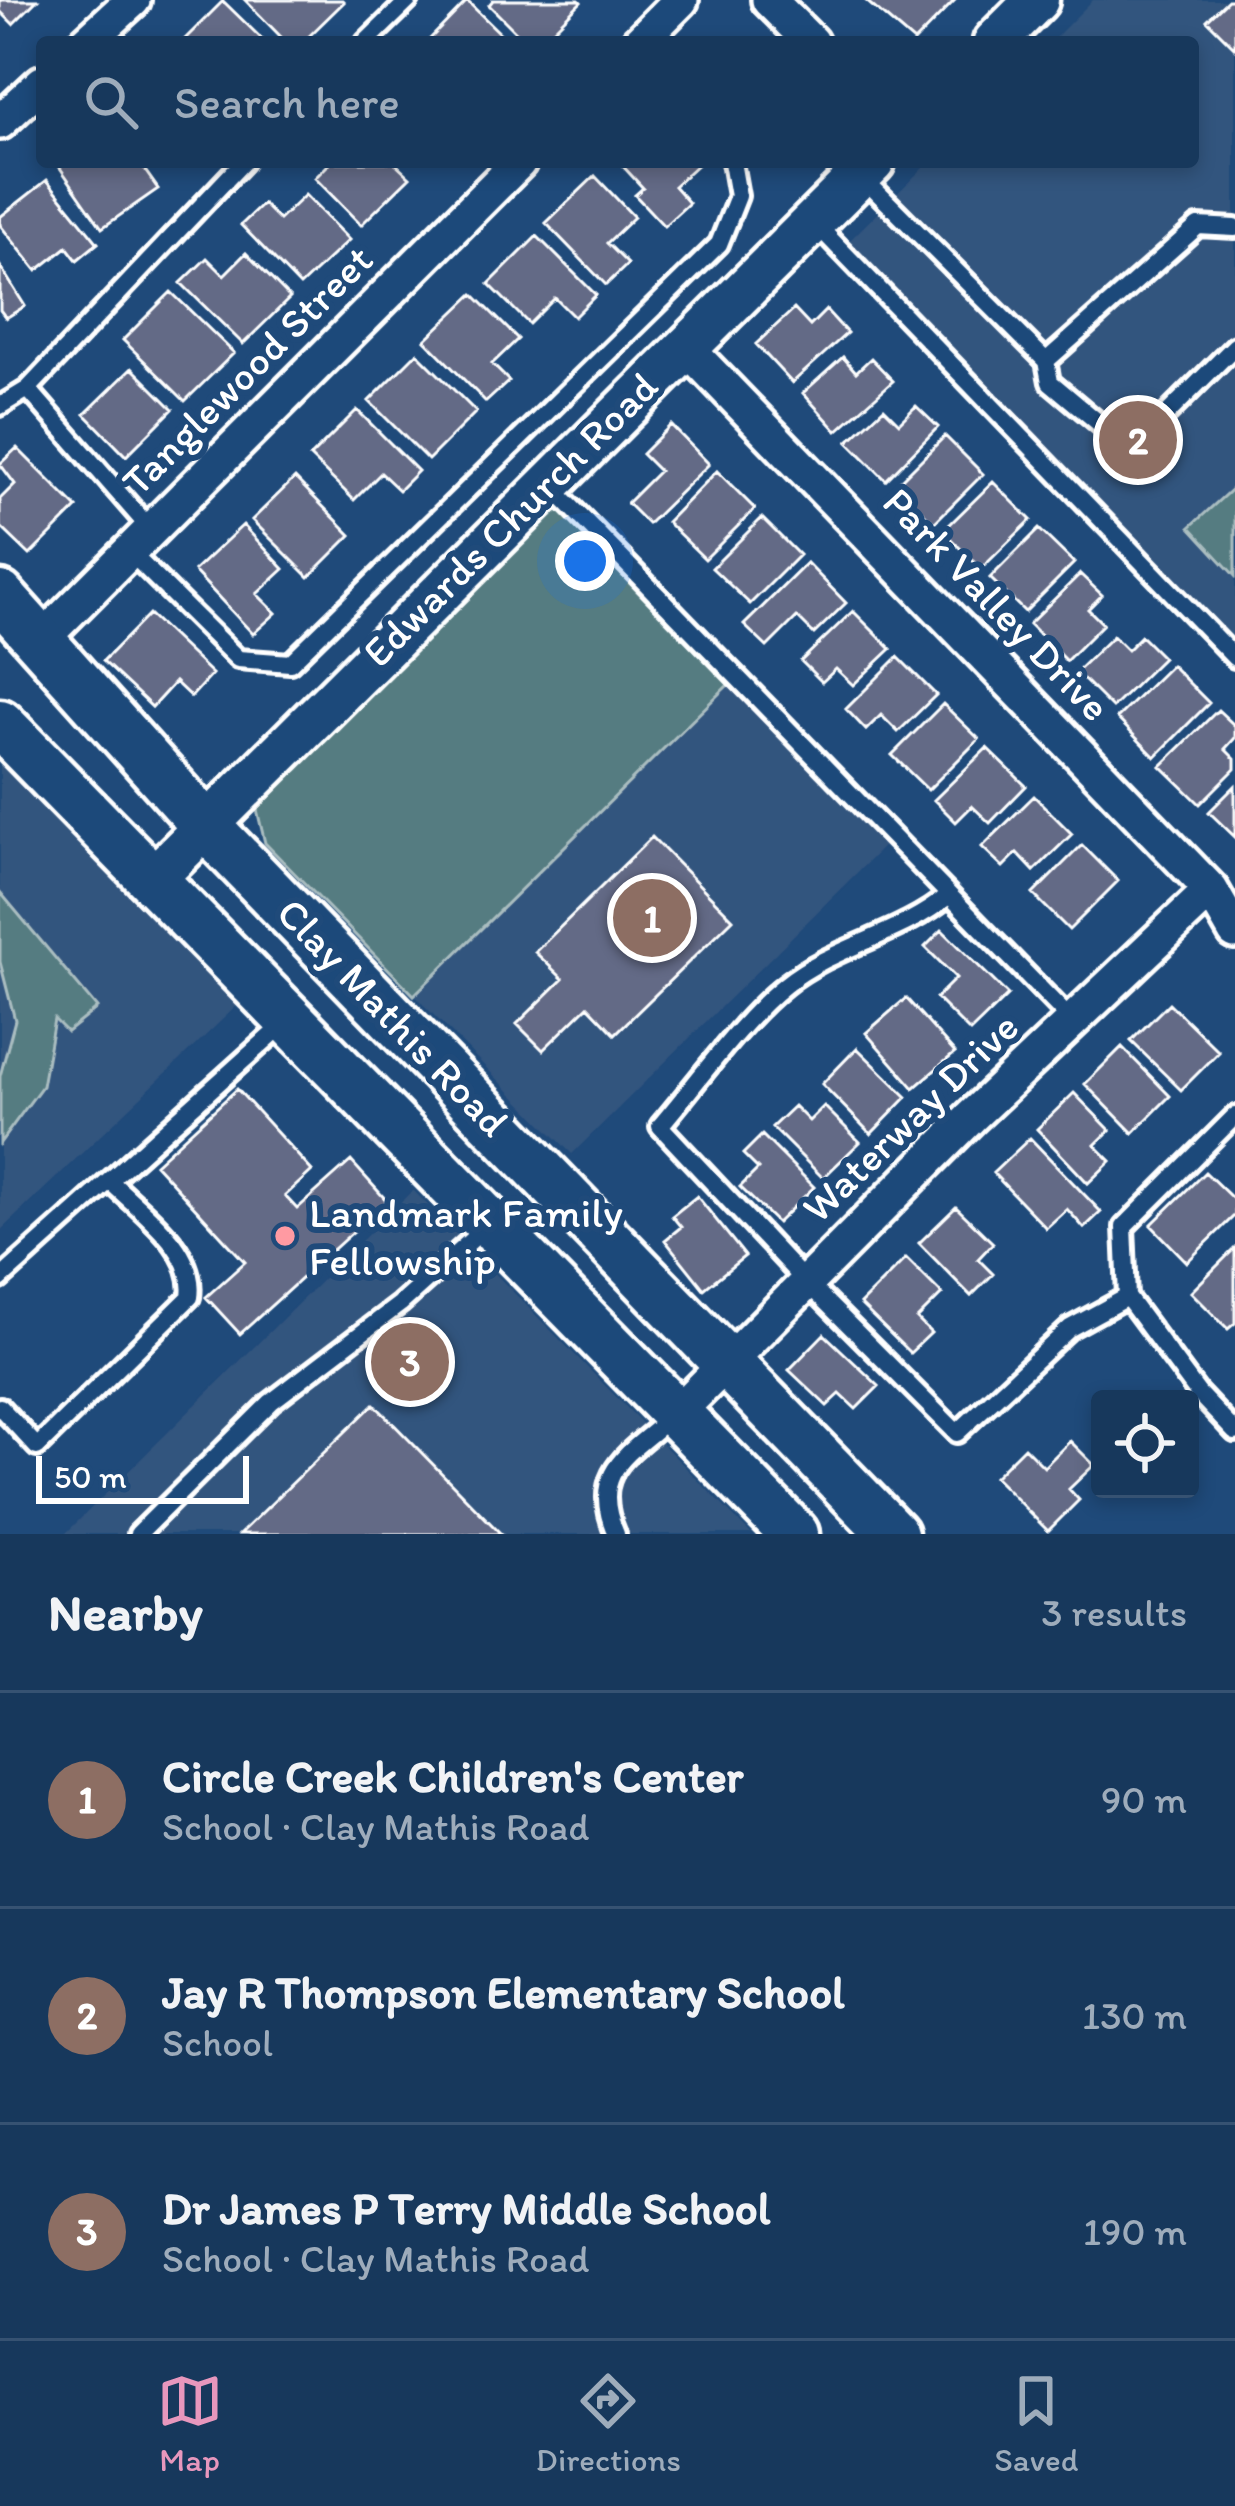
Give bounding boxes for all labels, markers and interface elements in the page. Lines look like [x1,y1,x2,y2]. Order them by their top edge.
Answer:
search box [36,36,1199,168]
icon: search [78,69,144,135]
text: Search here [174,75,400,129]
street label: Tanglewood Street [111,234,383,506]
street label: Edwards Church Road [352,361,668,677]
pin: 2 [1099,395,1177,485]
street label: Park Valley Drive [873,476,1121,732]
your location [555,531,615,591]
pin: 1 [613,873,691,963]
street label: Clay Mathis Road [266,887,520,1147]
street label: Waterway Drive [791,1001,1029,1233]
place label: Landmark Family Fellowship [309,1187,623,1286]
marker: Landmark Family Fellowship [272,1223,298,1249]
pin: 3 [371,1317,449,1407]
map controls [1091,1390,1199,1498]
button: locate [1091,1390,1199,1498]
scale bar [36,1450,249,1503]
text: 50 m [54,1457,127,1496]
text: Nearby [48,1582,203,1643]
text: 3 results [1041,1589,1187,1636]
text: Circle Creek Children's Center [162,1749,744,1803]
text: 1 [78,1776,96,1823]
text: 90 m [1101,1776,1187,1823]
text: School · Clay Mathis Road [162,1803,589,1850]
text: Jay R Thompson Elementary School [162,1965,845,2019]
text: 2 [77,1992,97,2039]
text: 130 m [1082,1992,1187,2039]
text: School [162,2019,273,2066]
text: Dr James P Terry Middle School [162,2181,771,2235]
text: 3 [76,2208,98,2255]
text: 190 m [1083,2208,1187,2255]
text: School · Clay Mathis Road [162,2235,589,2282]
tab: Map [157,2368,223,2479]
tab: Directions [536,2368,681,2479]
tab: Saved [994,2368,1078,2479]

